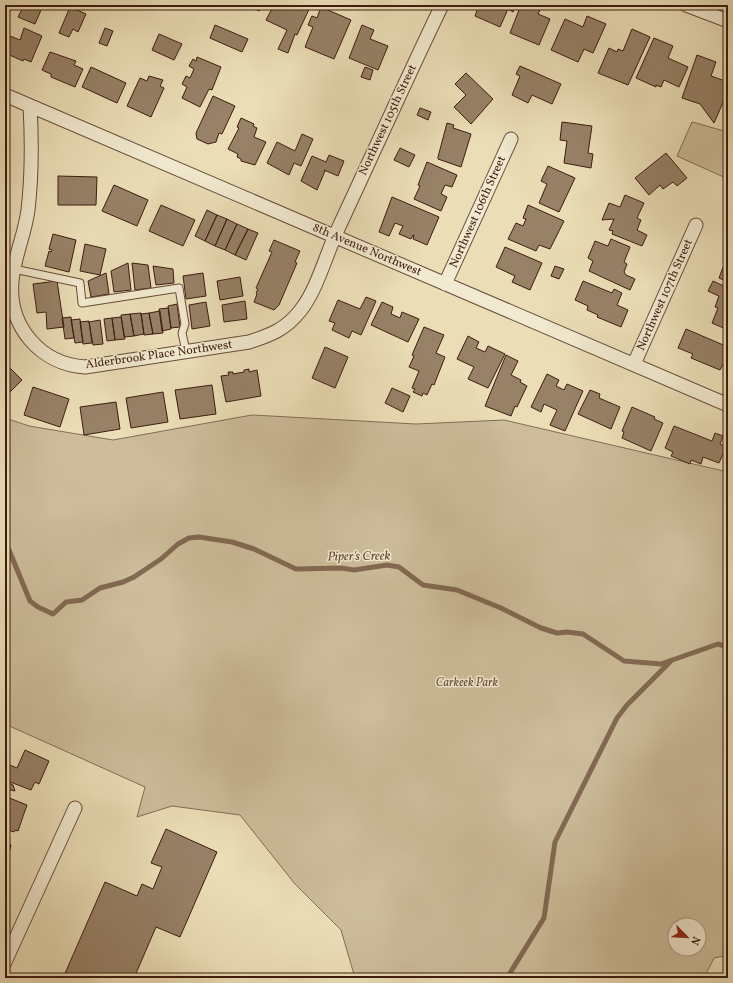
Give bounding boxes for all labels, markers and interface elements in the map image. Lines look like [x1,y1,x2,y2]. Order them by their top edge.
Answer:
street label: Northwest 105th Street [355,62,421,178]
street label: Northwest 106th Street [446,153,510,271]
street label: 8th Avenue Northwest [310,220,424,280]
street label: Northwest 107th Street [633,237,697,353]
street label: Alderbrook Place Northwest [85,337,233,373]
water label: Piper's Creek [327,547,391,567]
park label: Carkeek Park [436,675,499,691]
north arrow [667,917,707,957]
text: N [686,934,703,947]

